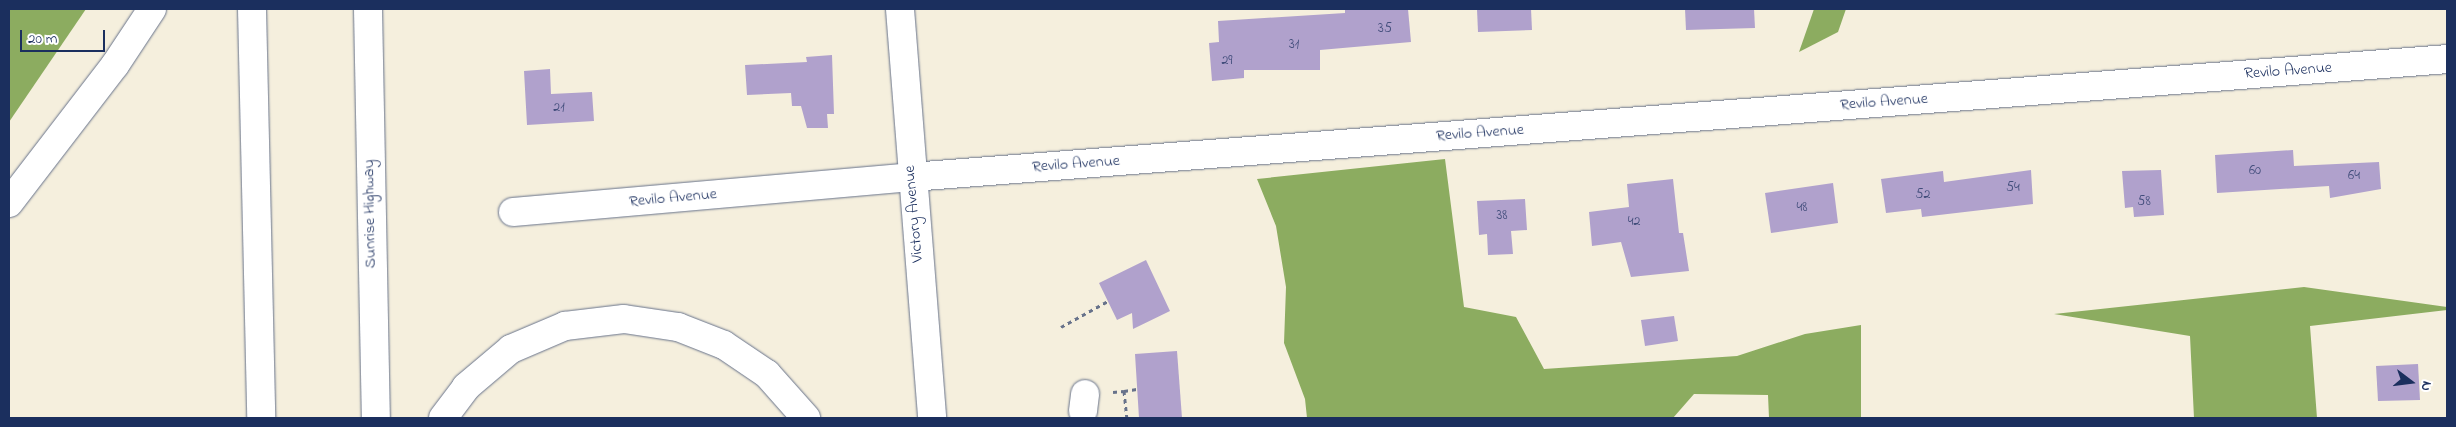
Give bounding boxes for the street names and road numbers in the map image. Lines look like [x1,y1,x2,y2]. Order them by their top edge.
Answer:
street label: Revilo Avenue [2243,58,2333,84]
street label: Revilo Avenue [1839,89,1929,115]
street label: Revilo Avenue [1435,120,1525,146]
street label: Revilo Avenue [1031,151,1121,177]
street label: Sunrise Highway [359,159,381,269]
street label: Victory Avenue [900,165,928,263]
street label: Revilo Avenue [628,185,718,211]

